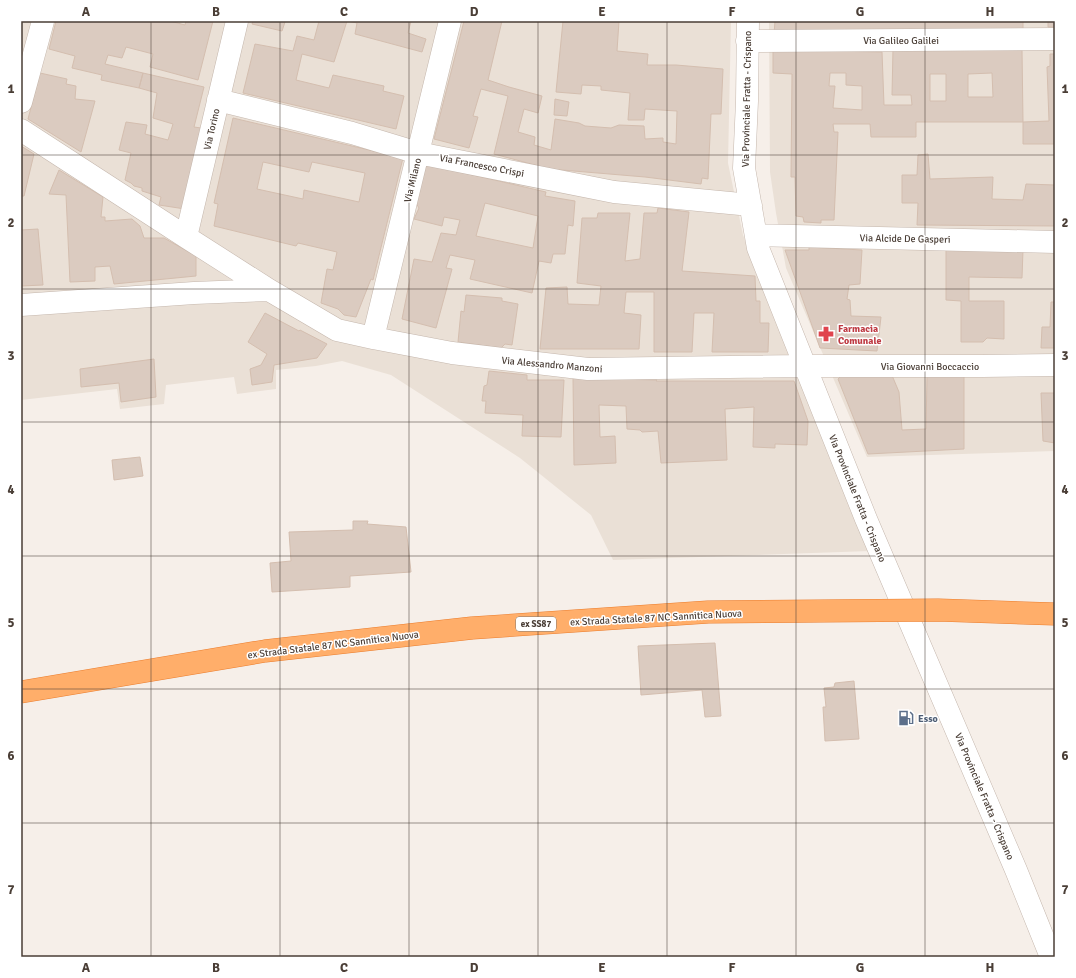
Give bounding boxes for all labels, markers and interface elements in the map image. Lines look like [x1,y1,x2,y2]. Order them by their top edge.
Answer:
text: A [82,4,91,20]
text: B [212,4,220,20]
text: C [340,4,348,20]
text: D [470,4,479,20]
text: E [598,4,606,20]
text: F [729,4,736,20]
text: G [856,4,864,20]
text: H [986,4,994,20]
street label: Via Provinciale Fratta - Crispano [740,31,754,167]
street label: Via Galileo Galilei [863,35,939,47]
text: 1 [7,81,15,97]
text: 1 [1061,81,1069,97]
street label: Via Torino [201,107,223,151]
street label: Via Francesco Crispi [438,152,525,180]
street label: Via Milano [402,157,424,204]
text: 2 [7,215,15,231]
text: 2 [1061,215,1069,231]
street label: Via Alcide De Gasperi [859,232,951,246]
place label: Farmacia Comunale [838,323,881,347]
pharmacy icon: Farmacia Comunale [817,325,835,343]
text: 3 [7,348,15,364]
text: 3 [1061,348,1069,364]
street label: Via Alessandro Manzoni [501,355,603,375]
street label: Via Giovanni Boccaccio [881,361,979,373]
street label: Via Provinciale Fratta - Crispano [826,433,888,564]
text: 4 [7,482,15,498]
text: 4 [1061,482,1069,498]
street label: ex Strada Statale 87 NC Sannitica Nuova [570,608,742,628]
text: 5 [7,615,15,631]
text: 5 [1061,615,1069,631]
road number: ex SS87 [516,617,556,631]
street label: ex Strada Statale 87 NC Sannitica Nuova [247,629,419,661]
fuel station icon: Esso [897,709,915,727]
place label: Esso [918,713,938,725]
street label: Via Provinciale Fratta - Crispano [952,731,1016,862]
text: 6 [7,748,15,764]
text: 6 [1061,748,1069,764]
text: 7 [7,882,15,898]
text: 7 [1061,882,1069,898]
text: A [82,960,91,976]
text: B [212,960,220,976]
text: C [340,960,348,976]
text: D [470,960,479,976]
text: E [598,960,606,976]
text: F [729,960,736,976]
text: G [856,960,864,976]
text: H [986,960,994,976]

